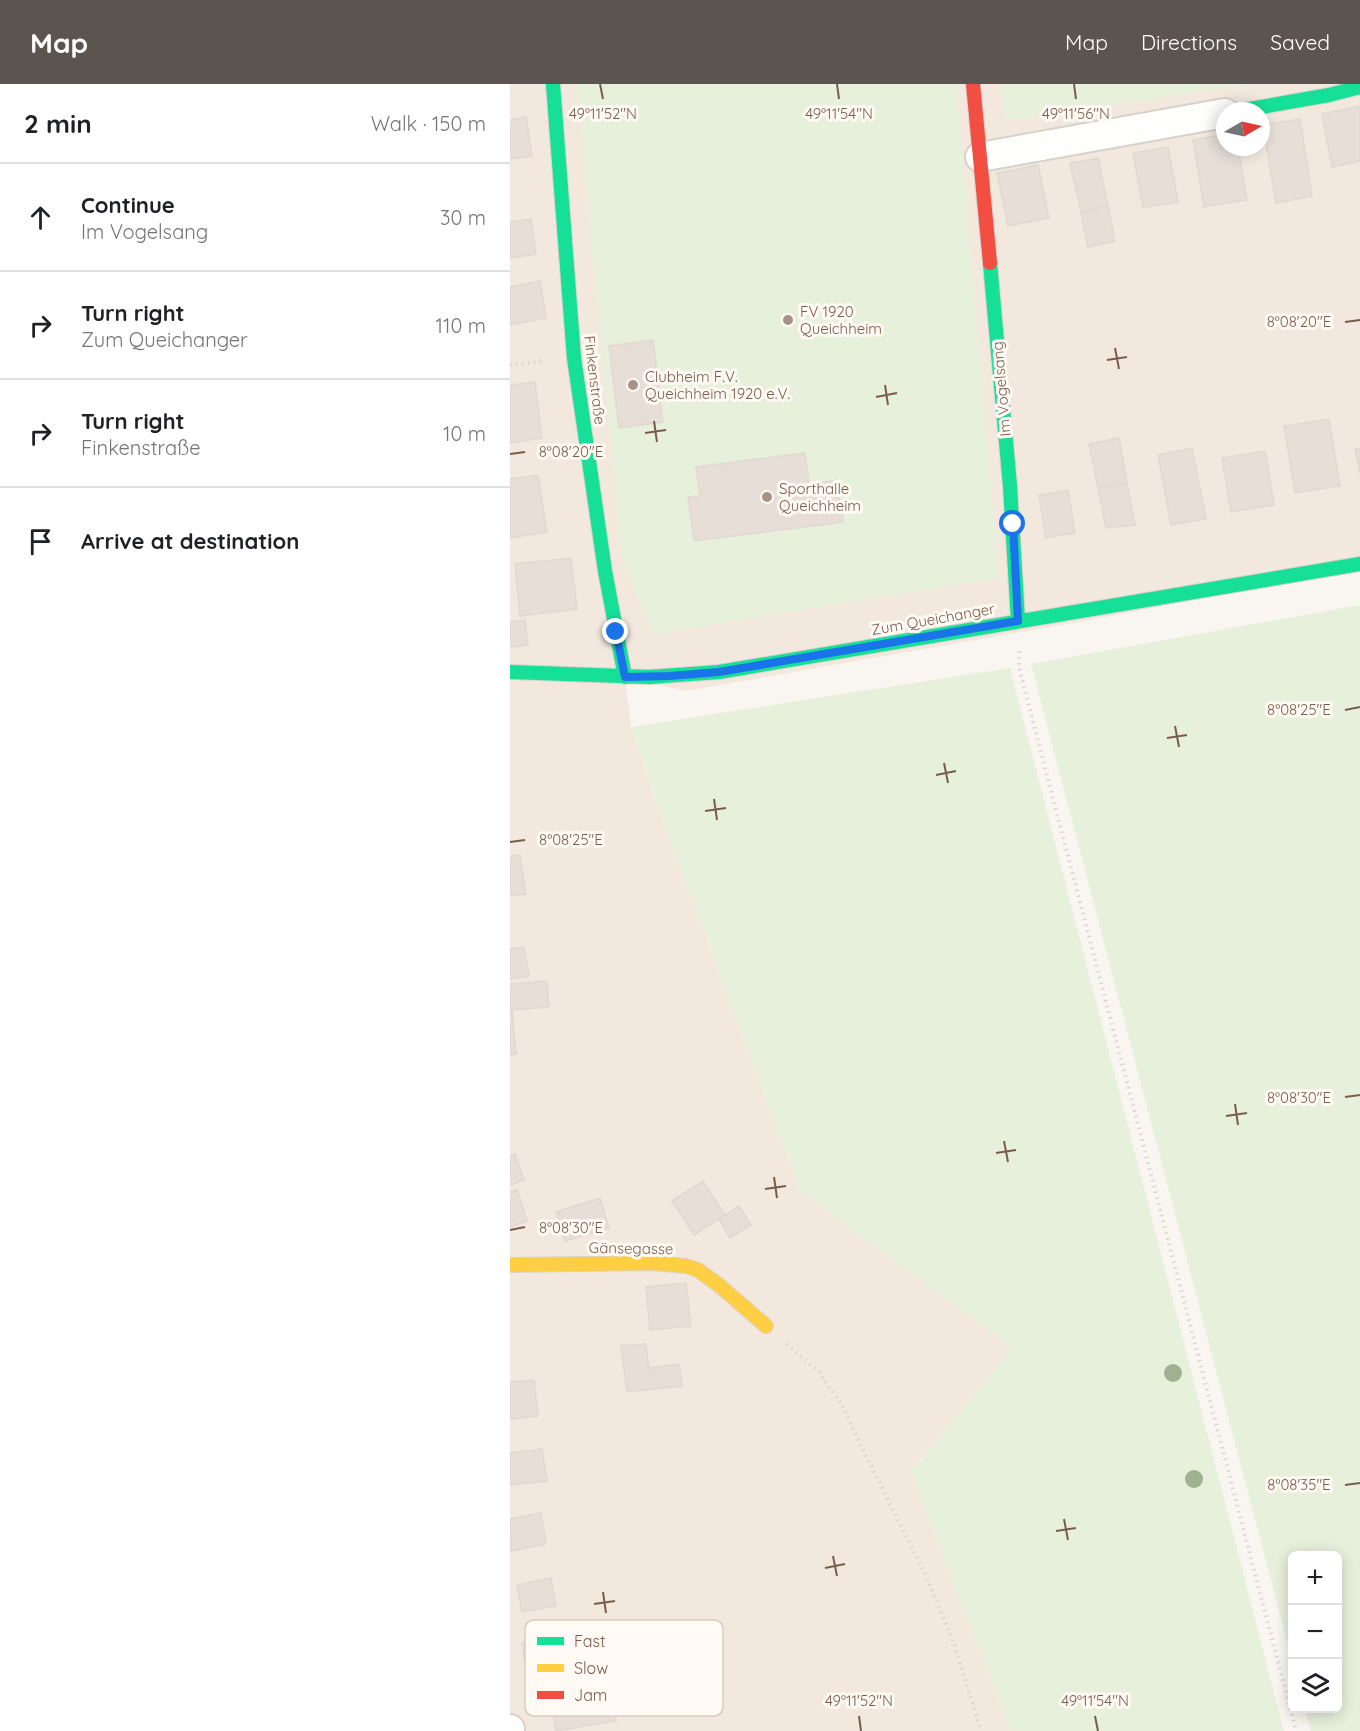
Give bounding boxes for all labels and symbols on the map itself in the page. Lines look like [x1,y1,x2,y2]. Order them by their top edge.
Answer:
north arrow [1216,102,1270,156]
text: 49°11'52"N [569,104,637,123]
text: 49°11'54"N [805,104,873,123]
text: 49°11'56"N [1042,104,1110,123]
place label: FV 1920 Queichheim [800,302,882,338]
text: 8°08'20"E [1267,312,1331,331]
marker: FV 1920 Queichheim [781,313,795,327]
street label: Finkenstraße [580,334,610,426]
street label: Im Vogelsang [987,341,1015,437]
place label: Clubheim F.V. Queichheim 1920 e.V. [645,367,790,403]
marker: Clubheim F.V. Queichheim 1920 e.V. [626,378,640,392]
text: 8°08'20"E [539,442,603,461]
place label: Sporthalle Queichheim [779,479,861,515]
marker: Sporthalle Queichheim [760,490,774,504]
route start [999,510,1025,536]
street label: Zum Queichanger [870,599,996,639]
route end [602,618,628,644]
text: 8°08'25"E [1267,700,1331,719]
text: 8°08'25"E [539,830,603,849]
text: 8°08'30"E [1267,1088,1331,1107]
text: 8°08'30"E [539,1218,603,1237]
street label: Gänsegasse [588,1238,674,1258]
text: 8°08'35"E [1267,1475,1331,1494]
legend [525,1620,723,1716]
text: Fast [574,1631,605,1651]
text: Slow [574,1658,608,1678]
text: Jam [574,1685,607,1705]
text: 49°11'52"N [825,1691,893,1710]
text: 49°11'54"N [1061,1691,1129,1710]

